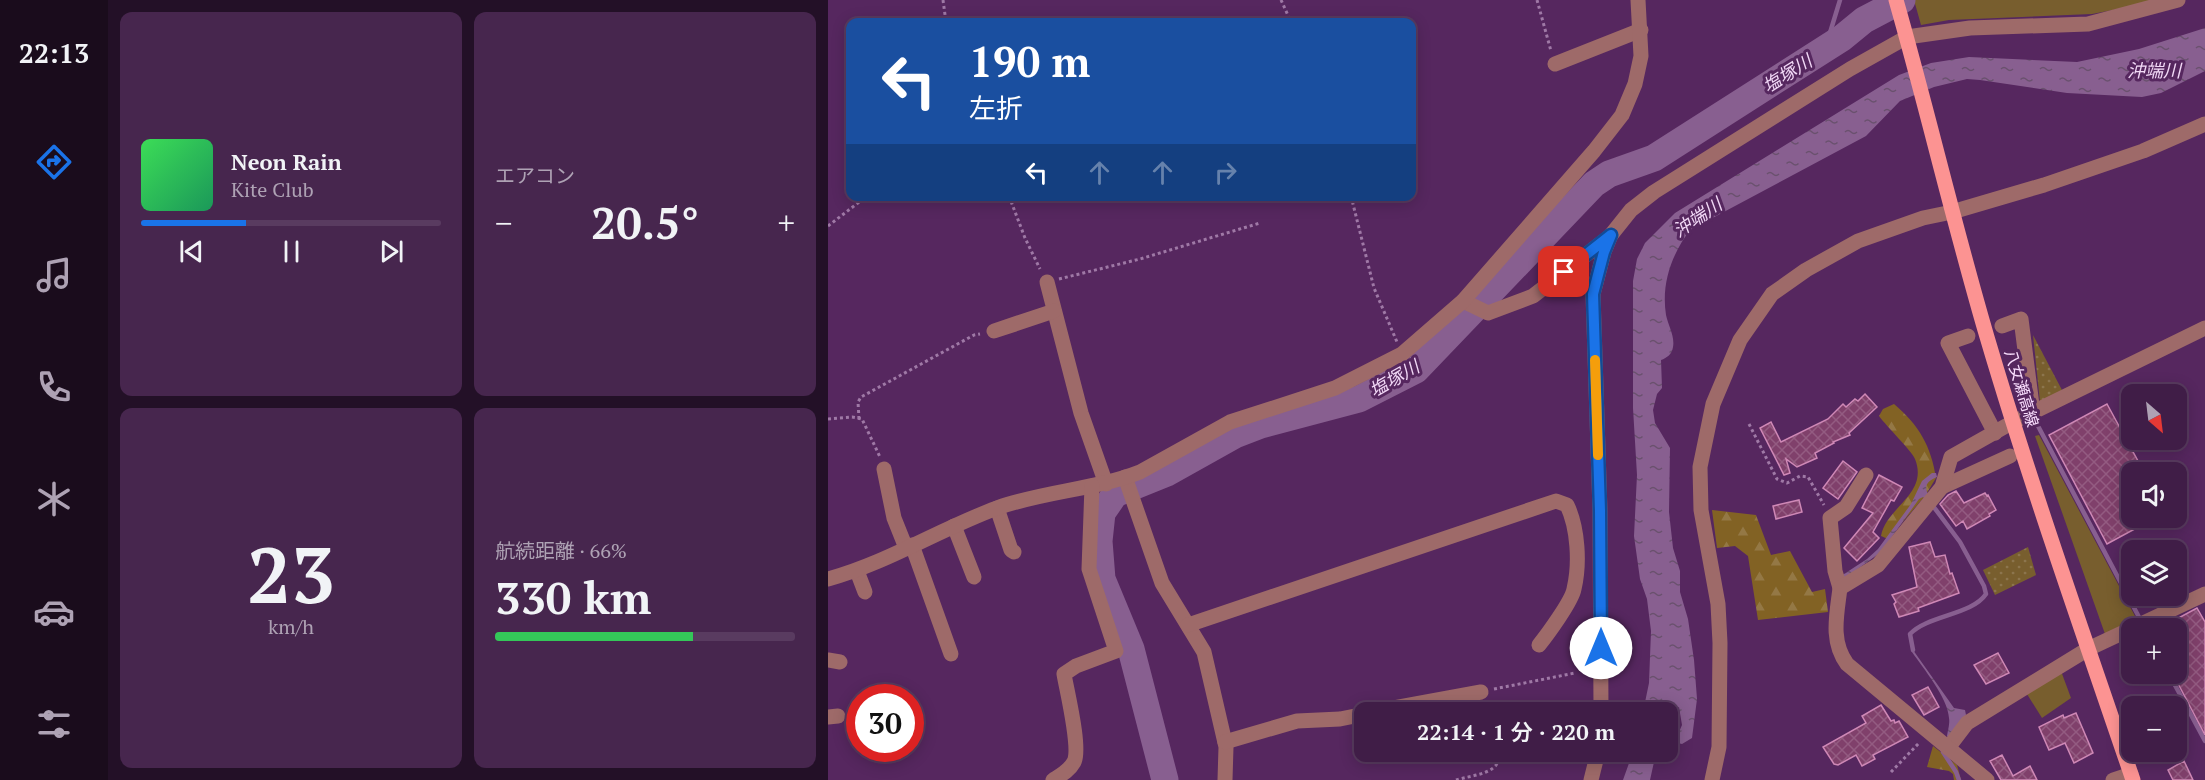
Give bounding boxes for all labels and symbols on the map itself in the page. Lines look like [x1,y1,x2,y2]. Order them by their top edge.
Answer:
water label: 塩塚川 [1758,47,1818,97]
water label: 沖端川 [2127,58,2183,82]
water label: 沖端川 [1668,191,1728,242]
pin [1538,246,1589,297]
street label: 八女瀬高線 [2000,347,2044,429]
water label: 塩塚川 [1365,353,1425,402]
north arrow [2121,384,2187,450]
position arrow [1569,616,1633,680]
speed limit sign: 30 [846,684,924,762]

